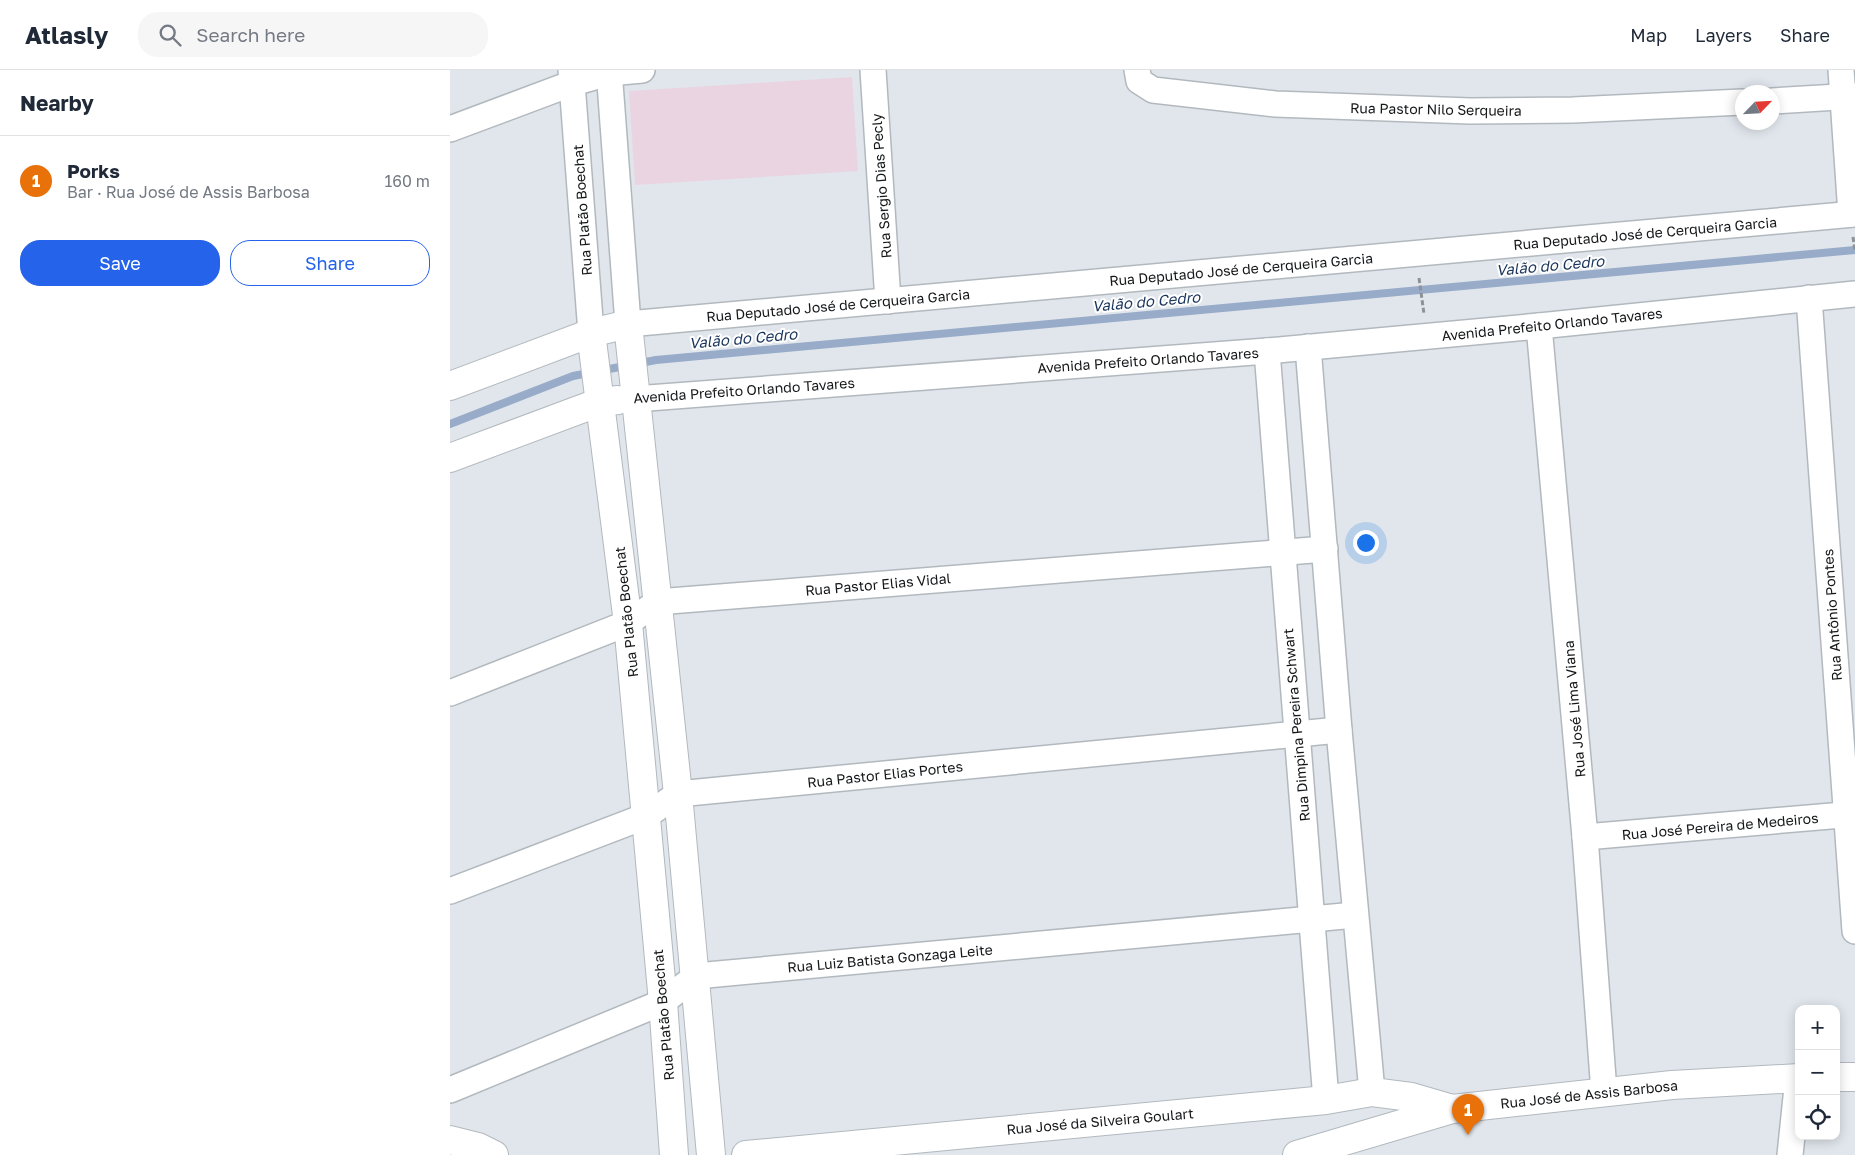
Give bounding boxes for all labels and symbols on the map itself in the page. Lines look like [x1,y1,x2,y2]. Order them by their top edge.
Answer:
north arrow [1735,85,1780,130]
street label: Rua Pastor Nilo Serqueira [1350,99,1522,119]
street label: Rua Sergio Dias Pecly [867,113,895,259]
street label: Rua Platão Boechat [569,144,595,276]
street label: Rua Deputado José de Cerqueira Garcia [1512,213,1778,253]
street label: Rua Deputado José de Cerqueira Garcia [1108,249,1374,289]
water label: Valão do Cedro [1495,251,1606,279]
street label: Rua Deputado José de Cerqueira Garcia [705,285,971,325]
water label: Valão do Cedro [1091,287,1202,315]
street label: Avenida Prefeito Orlando Tavares [1441,304,1663,344]
water label: Valão do Cedro [688,324,799,352]
street label: Avenida Prefeito Orlando Tavares [1037,344,1259,376]
street label: Avenida Prefeito Orlando Tavares [633,374,855,406]
your location [1353,530,1379,556]
street label: Rua Platão Boechat [611,546,641,678]
street label: Rua Antônio Pontes [1819,548,1845,682]
street label: Rua Pastor Elias Vidal [804,569,952,599]
street label: Rua Dimpina Pereira Schwart [1279,628,1313,822]
street label: Rua José Lima Viana [1560,640,1588,778]
street label: Rua Pastor Elias Portes [806,757,964,791]
street label: Rua José Pereira de Medeiros [1621,809,1819,843]
street label: Rua Luiz Batista Gonzaga Leite [787,941,993,975]
street label: Rua Platão Boechat [649,949,677,1081]
street label: Rua José de Assis Barbosa [1499,1076,1679,1112]
pin: 1 [1452,1094,1484,1135]
street label: Rua José da Silveira Goulart [1006,1104,1194,1138]

